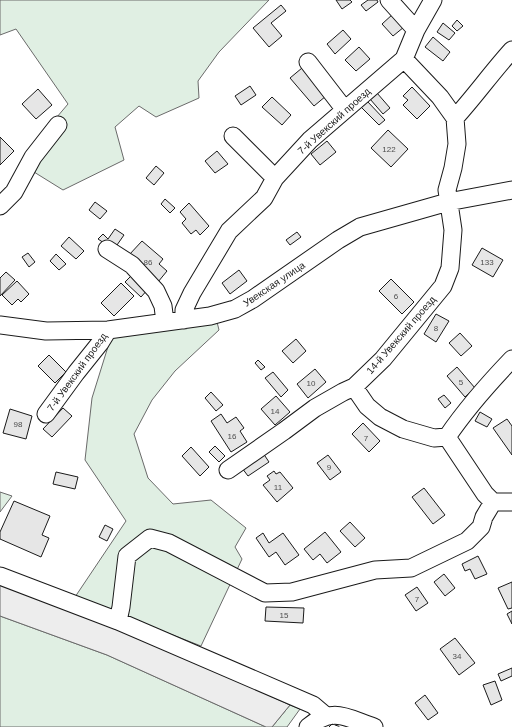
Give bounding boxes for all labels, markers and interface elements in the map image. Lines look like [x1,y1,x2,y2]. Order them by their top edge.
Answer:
street label: 7-й Увекский проезд [296,85,373,156]
house number: 122 [382,145,396,154]
house number: 86 [144,258,153,267]
house number: 133 [480,258,494,267]
street label: Увекская улица [241,259,307,309]
house number: 6 [394,292,399,301]
street label: 14-й Увекский проезд [364,294,438,376]
house number: 8 [434,324,439,333]
street label: 7-й Увекский проезд [45,331,109,413]
house number: 5 [459,378,464,387]
house number: 10 [307,379,316,388]
house number: 14 [271,407,280,416]
house number: 98 [14,420,23,429]
house number: 16 [228,432,237,441]
house number: 7 [364,434,369,443]
house number: 9 [327,463,332,472]
house number: 11 [274,483,283,492]
house number: 7 [415,595,420,604]
house number: 15 [280,611,289,620]
house number: 34 [453,652,462,661]

